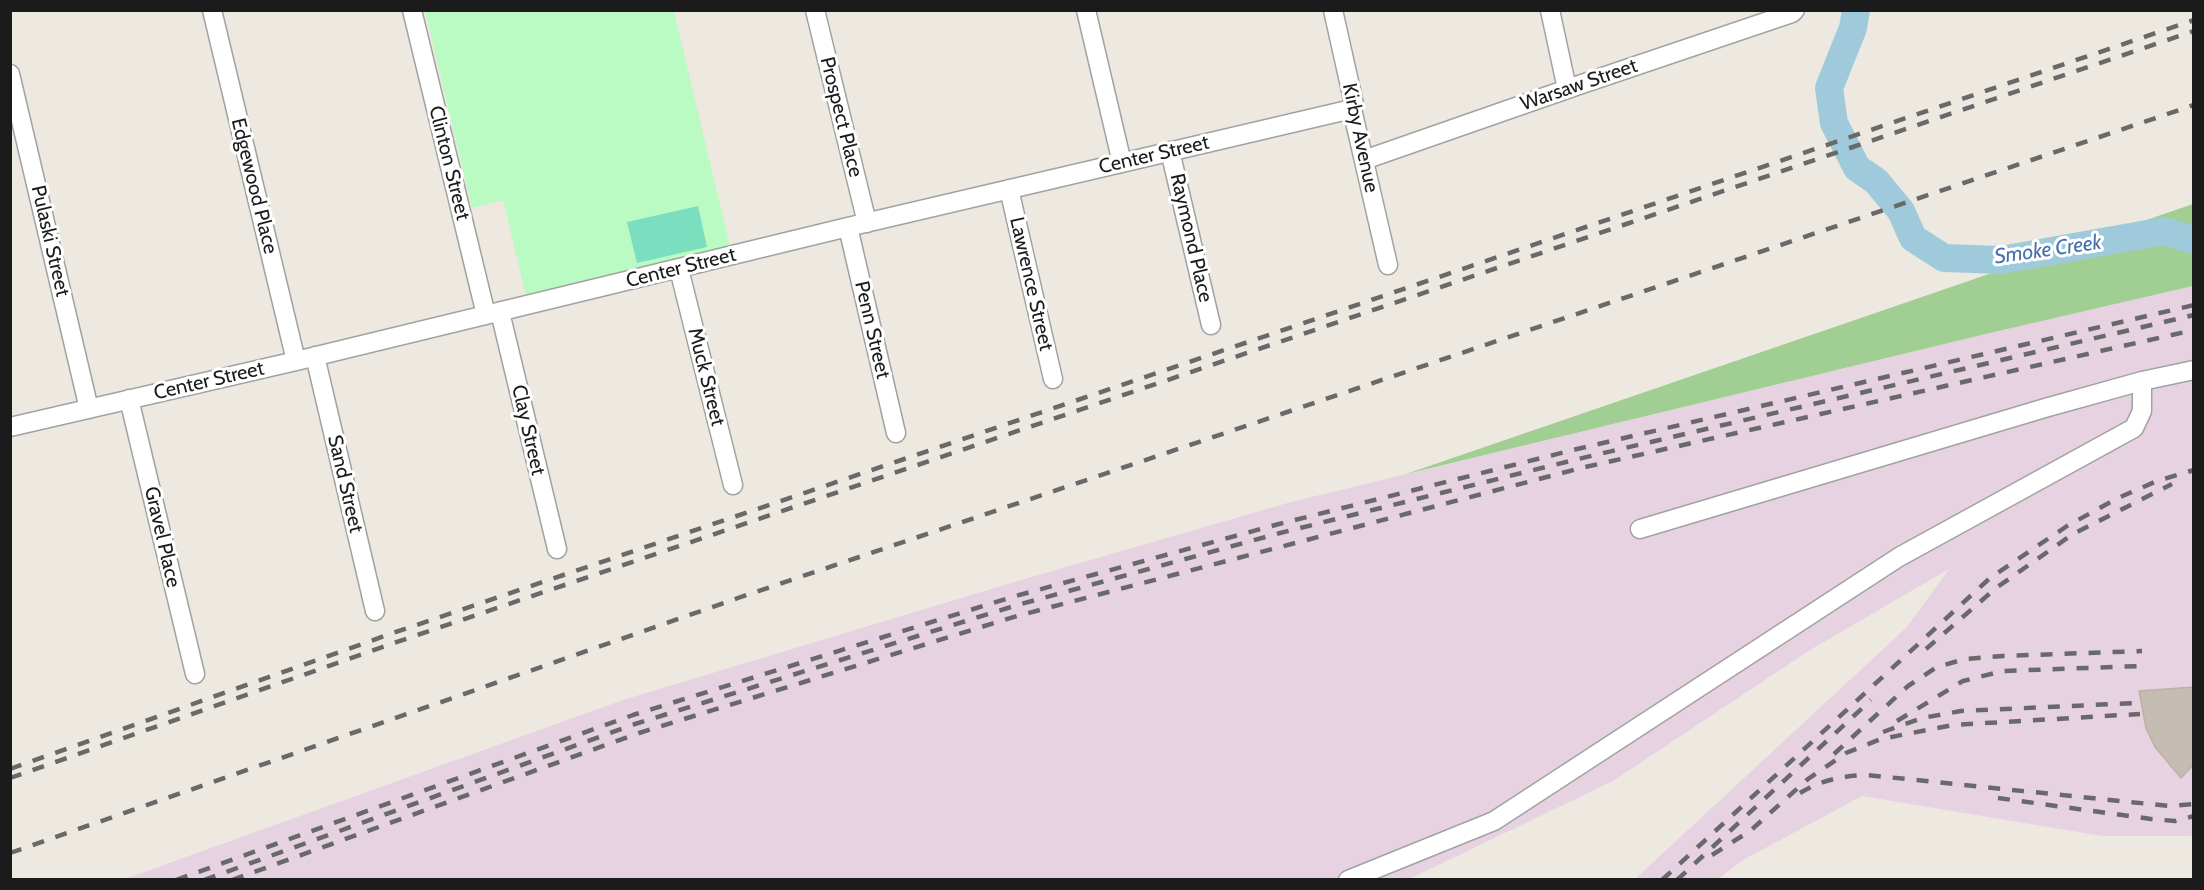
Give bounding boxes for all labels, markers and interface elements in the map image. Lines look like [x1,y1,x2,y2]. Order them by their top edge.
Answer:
street label: Prospect Place [814,54,868,180]
street label: Warsaw Street [1517,54,1641,116]
street label: Kirby Avenue [1337,81,1383,195]
street label: Clinton Street [423,103,475,223]
street label: Edgewood Place [226,116,282,256]
street label: Center Street [1097,131,1211,179]
street label: Raymond Place [1165,171,1217,305]
street label: Pulaski Street [26,183,74,299]
street label: Lawrence Street [1004,215,1058,353]
water label: Smoke Creek [1993,230,2103,270]
street label: Center Street [624,243,738,293]
street label: Penn Street [849,279,895,381]
street label: Muck Street [682,325,730,429]
street label: Center Street [152,357,266,405]
street label: Clay Street [506,382,550,478]
street label: Sand Street [322,433,368,535]
street label: Gravel Place [139,484,185,590]

